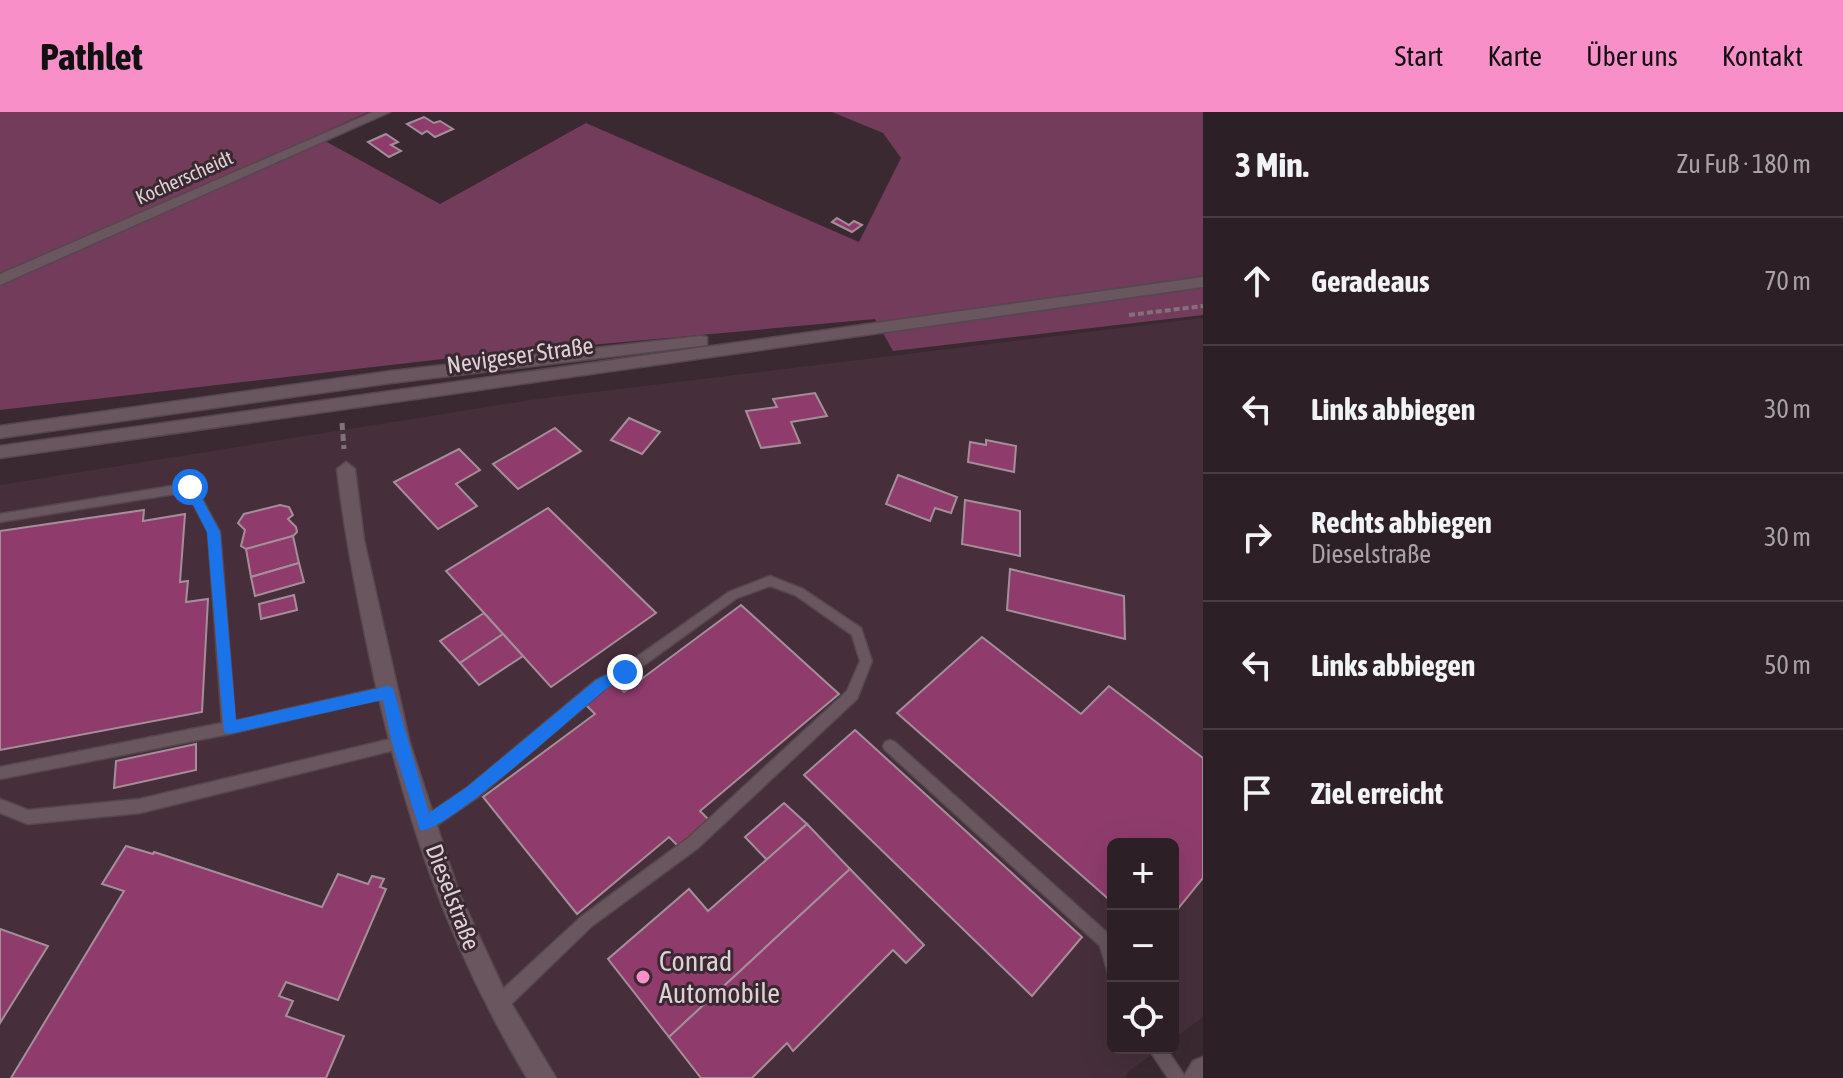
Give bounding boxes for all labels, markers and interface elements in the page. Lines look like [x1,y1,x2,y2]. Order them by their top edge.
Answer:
text: Pathlet [40,35,143,78]
text: Start [1394,40,1443,72]
text: Karte [1487,40,1542,72]
text: Über uns [1586,40,1678,72]
text: Kontakt [1722,40,1803,72]
street label: Kocherscheidt [132,145,236,209]
text: 3 Min. [1235,145,1309,184]
text: Zu Fuß · 180 m [1677,149,1811,179]
icon: ahead [1235,259,1279,303]
text: Geradeaus [1311,264,1430,298]
text: 70 m [1764,266,1811,296]
street label: Nevigeser Straße [445,331,595,379]
icon: left [1235,387,1279,431]
text: Links abbiegen [1311,392,1475,426]
text: 30 m [1764,394,1811,424]
route start [172,469,208,505]
text: Rechts abbiegen [1311,505,1492,539]
icon: right [1235,515,1279,559]
text: 30 m [1764,522,1811,552]
text: Dieselstraße [1311,539,1431,569]
icon: left [1235,643,1279,687]
text: Links abbiegen [1311,648,1475,682]
text: 50 m [1764,650,1811,680]
route end [607,654,643,690]
icon: arrive [1235,771,1279,815]
text: Ziel erreicht [1311,776,1443,810]
map controls [1107,838,1179,1054]
button: + [1107,838,1179,910]
street label: Dieselstraße [421,840,485,954]
button: − [1107,910,1179,982]
place label: Conrad Automobile [659,945,780,1009]
marker: Conrad Automobile [634,968,652,986]
button: locate [1107,982,1179,1054]

